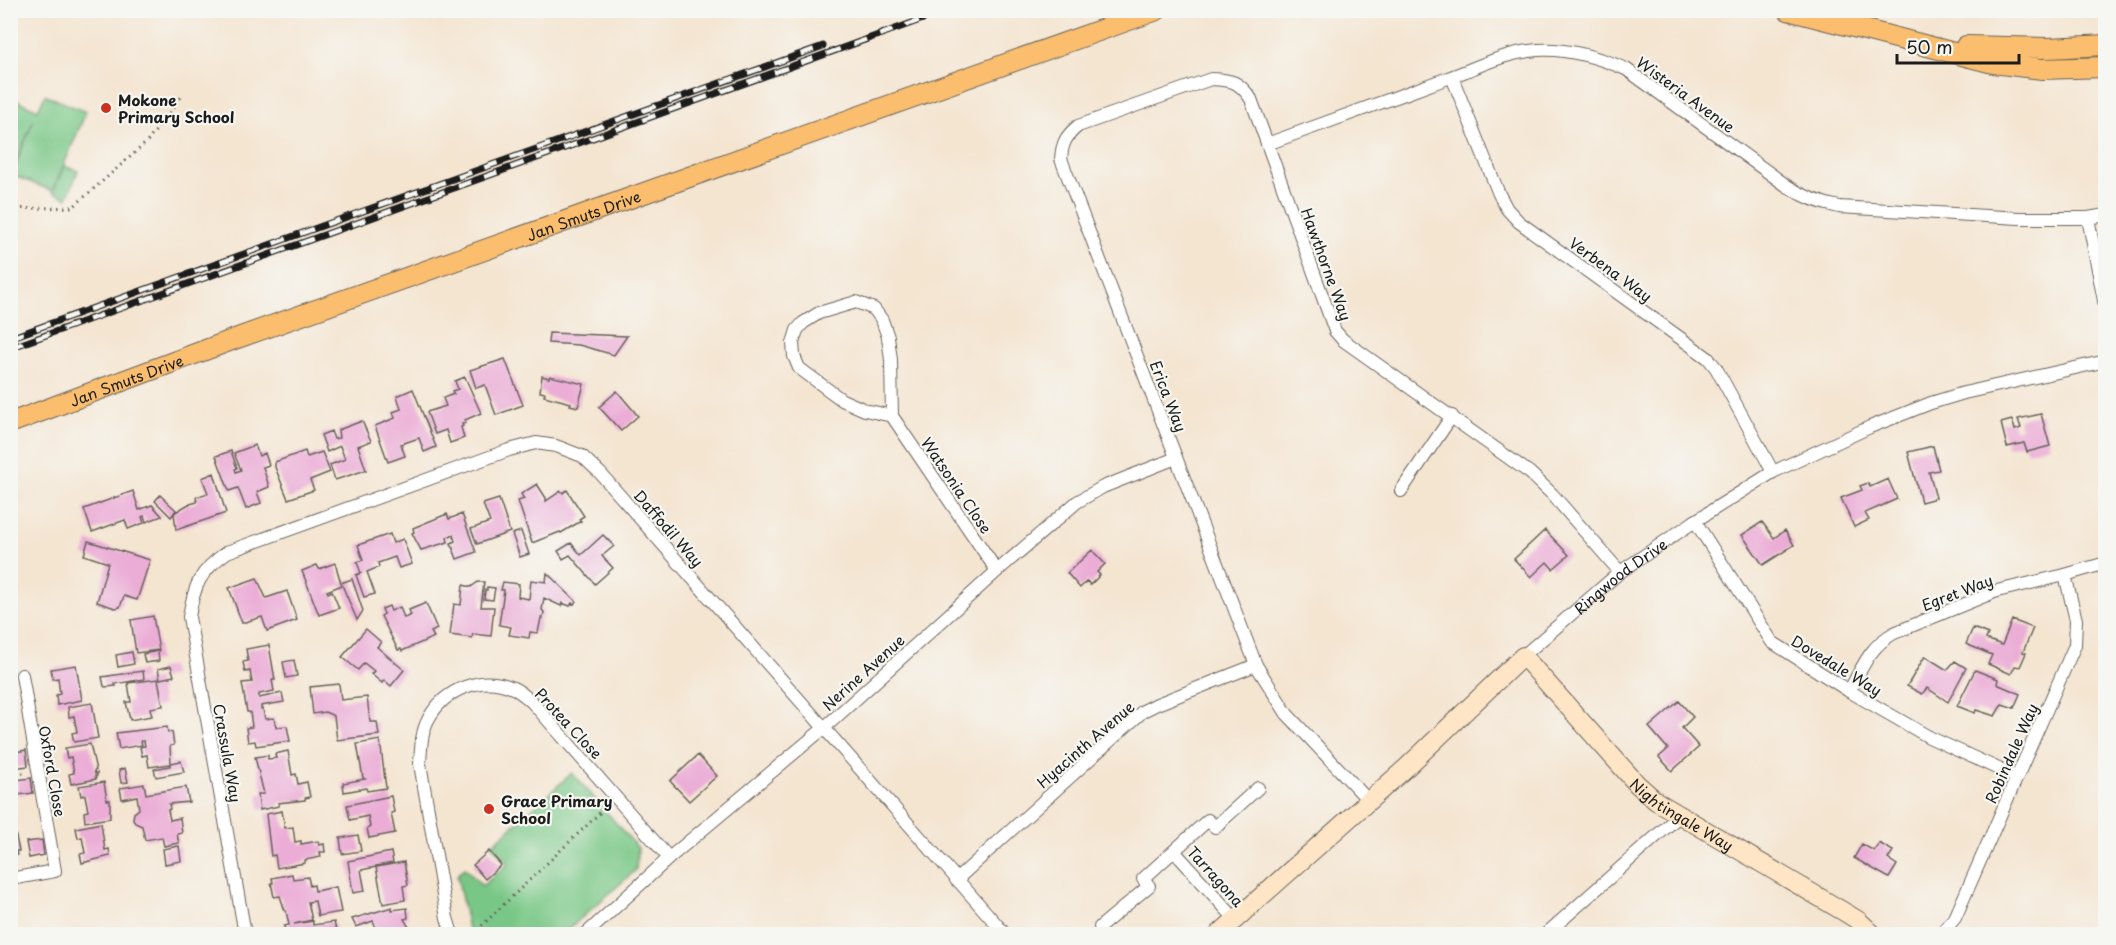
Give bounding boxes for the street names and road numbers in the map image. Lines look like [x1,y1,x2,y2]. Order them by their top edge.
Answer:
street label: Wisteria Avenue [1632,50,1740,138]
street label: Jan Smuts Drive [523,184,644,246]
street label: Hawthorne Way [1296,204,1358,324]
street label: Verbena Way [1565,231,1657,307]
street label: Jan Smuts Drive [66,348,186,411]
street label: Erica Way [1145,357,1193,435]
street label: Watsonia Close [916,432,998,538]
street label: Daffodil Way [629,484,709,572]
street label: Ringwood Drive [1568,532,1671,619]
street label: Egret Way [1918,568,1996,616]
street label: Nerine Avenue [817,629,909,715]
street label: Dovedale Way [1787,629,1887,701]
street label: Protea Close [530,682,608,764]
street label: Hyacinth Avenue [1031,695,1139,793]
street label: Robindale Way [1979,699,2043,807]
street label: Crassula Way [208,702,248,804]
street label: Oxford Close [34,724,72,819]
street label: Nightingale Way [1626,772,1738,856]
street label: Tarragona [1182,840,1250,912]

